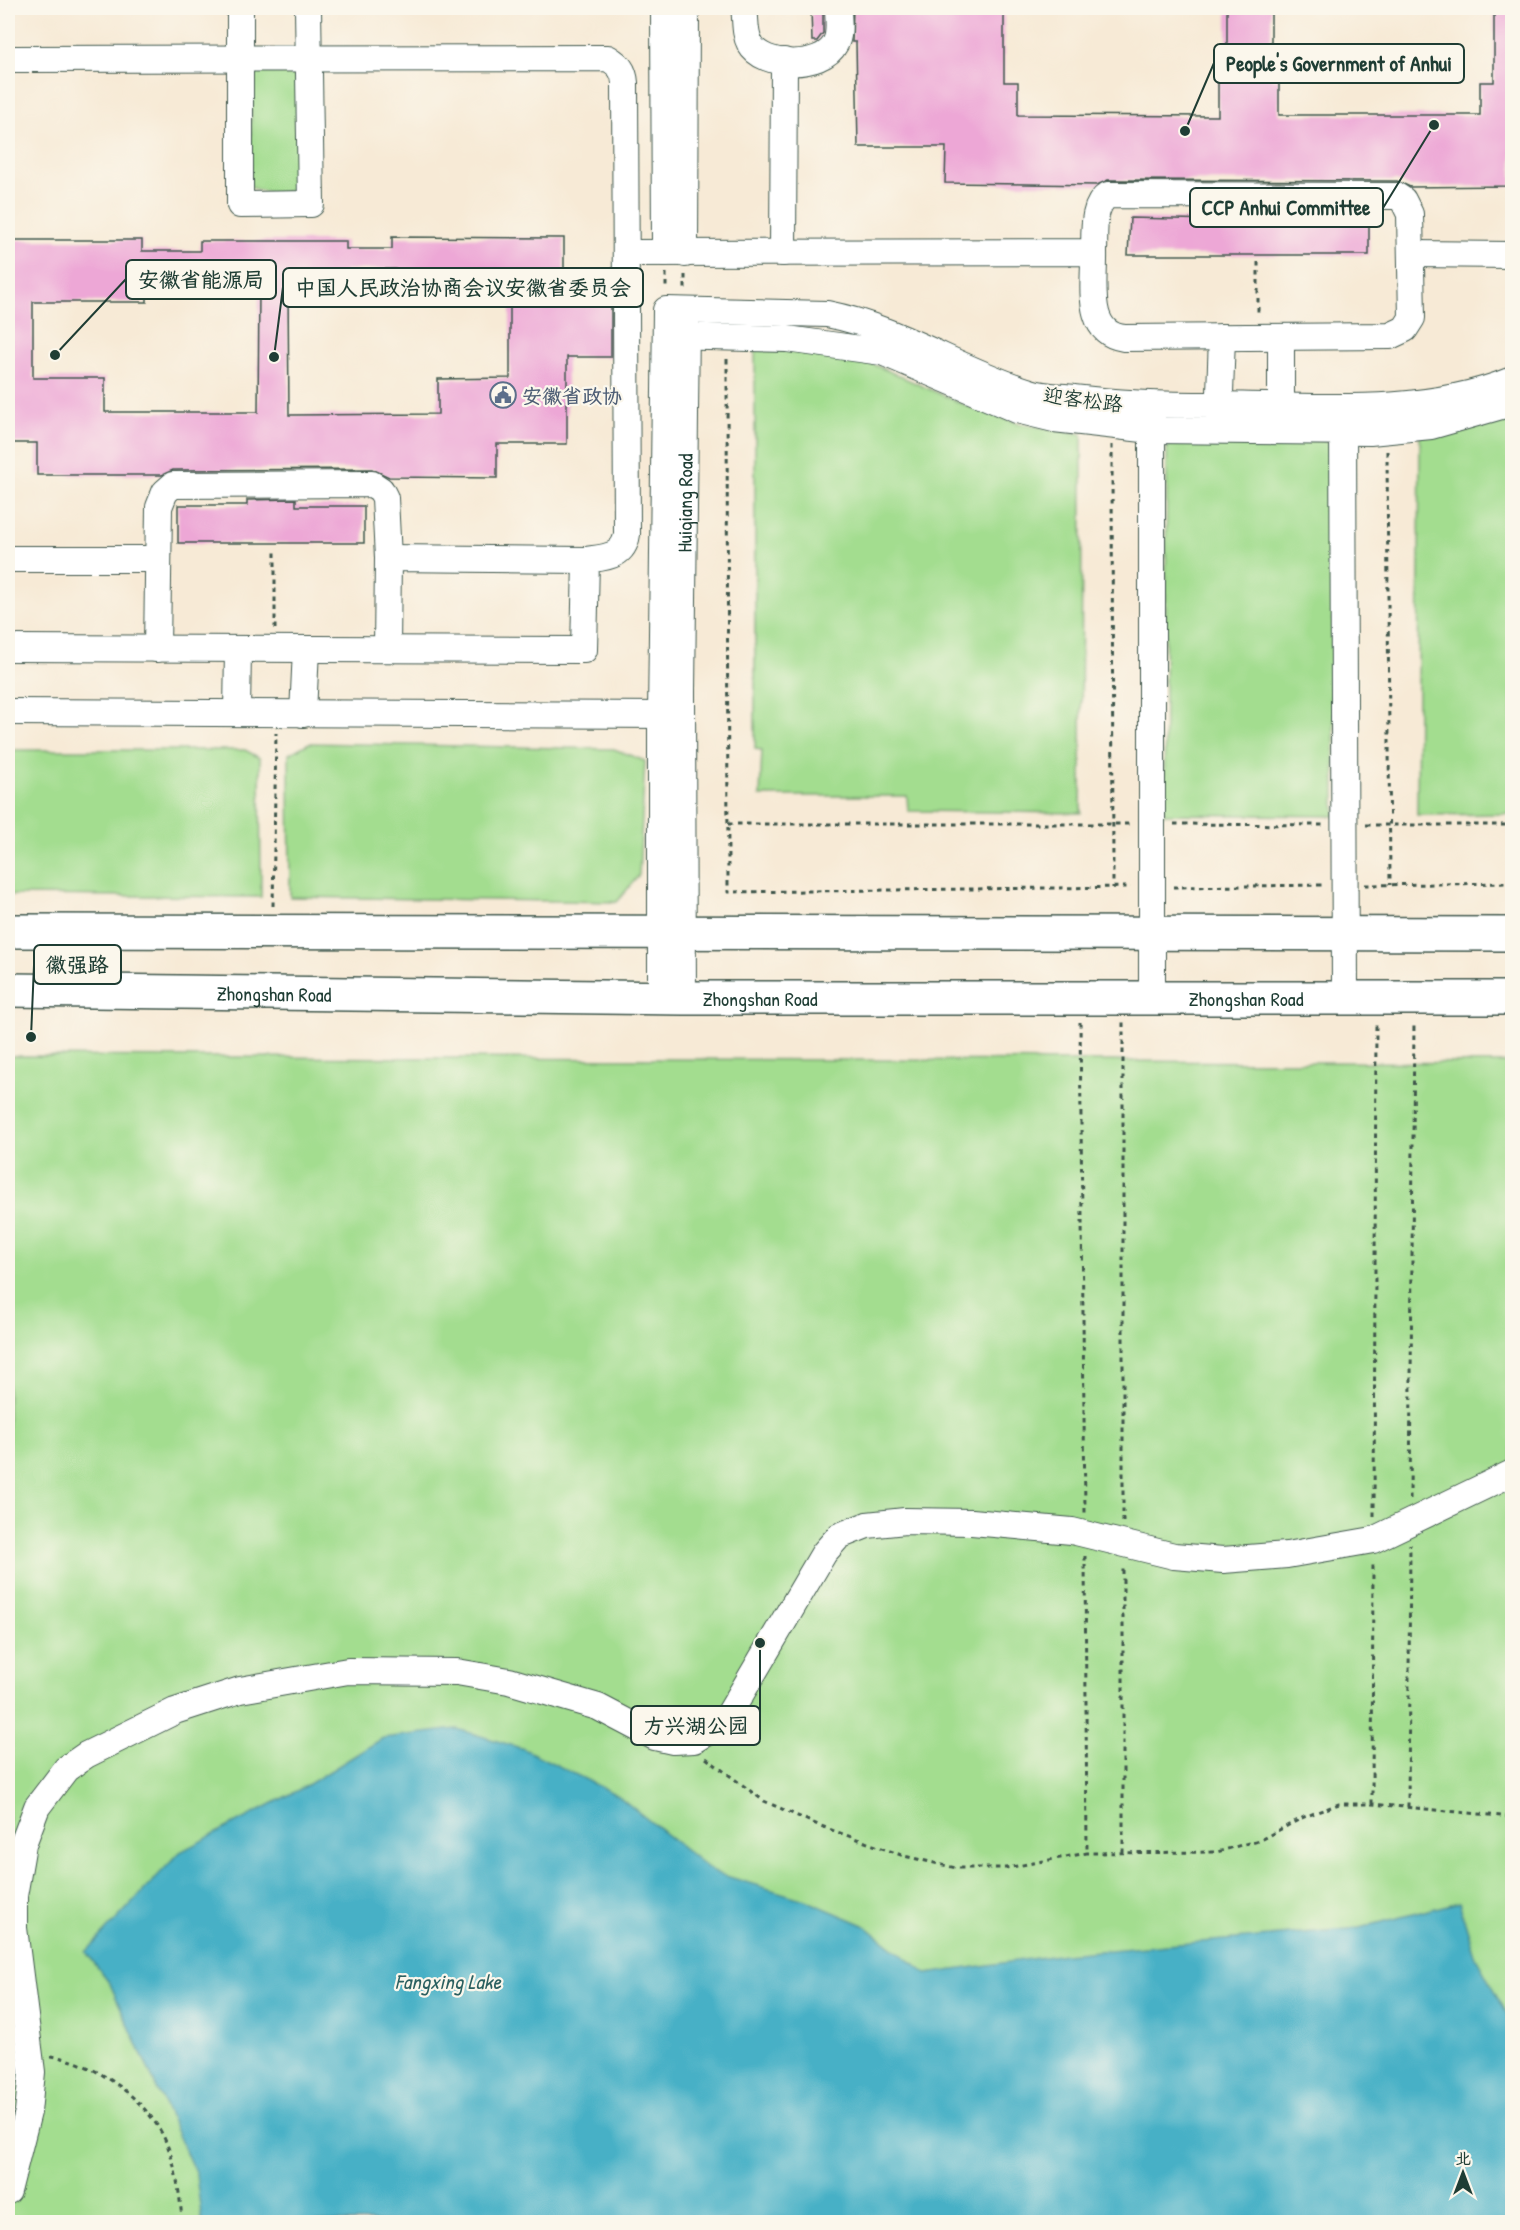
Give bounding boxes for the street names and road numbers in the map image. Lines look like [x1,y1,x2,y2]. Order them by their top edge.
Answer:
street label: 迎客松路 [1042,381,1125,417]
street label: Huiqiang Road [670,453,698,553]
street label: Zhongshan Road [216,979,332,1007]
street label: Zhongshan Road [702,985,818,1012]
street label: Zhongshan Road [1188,985,1304,1012]

